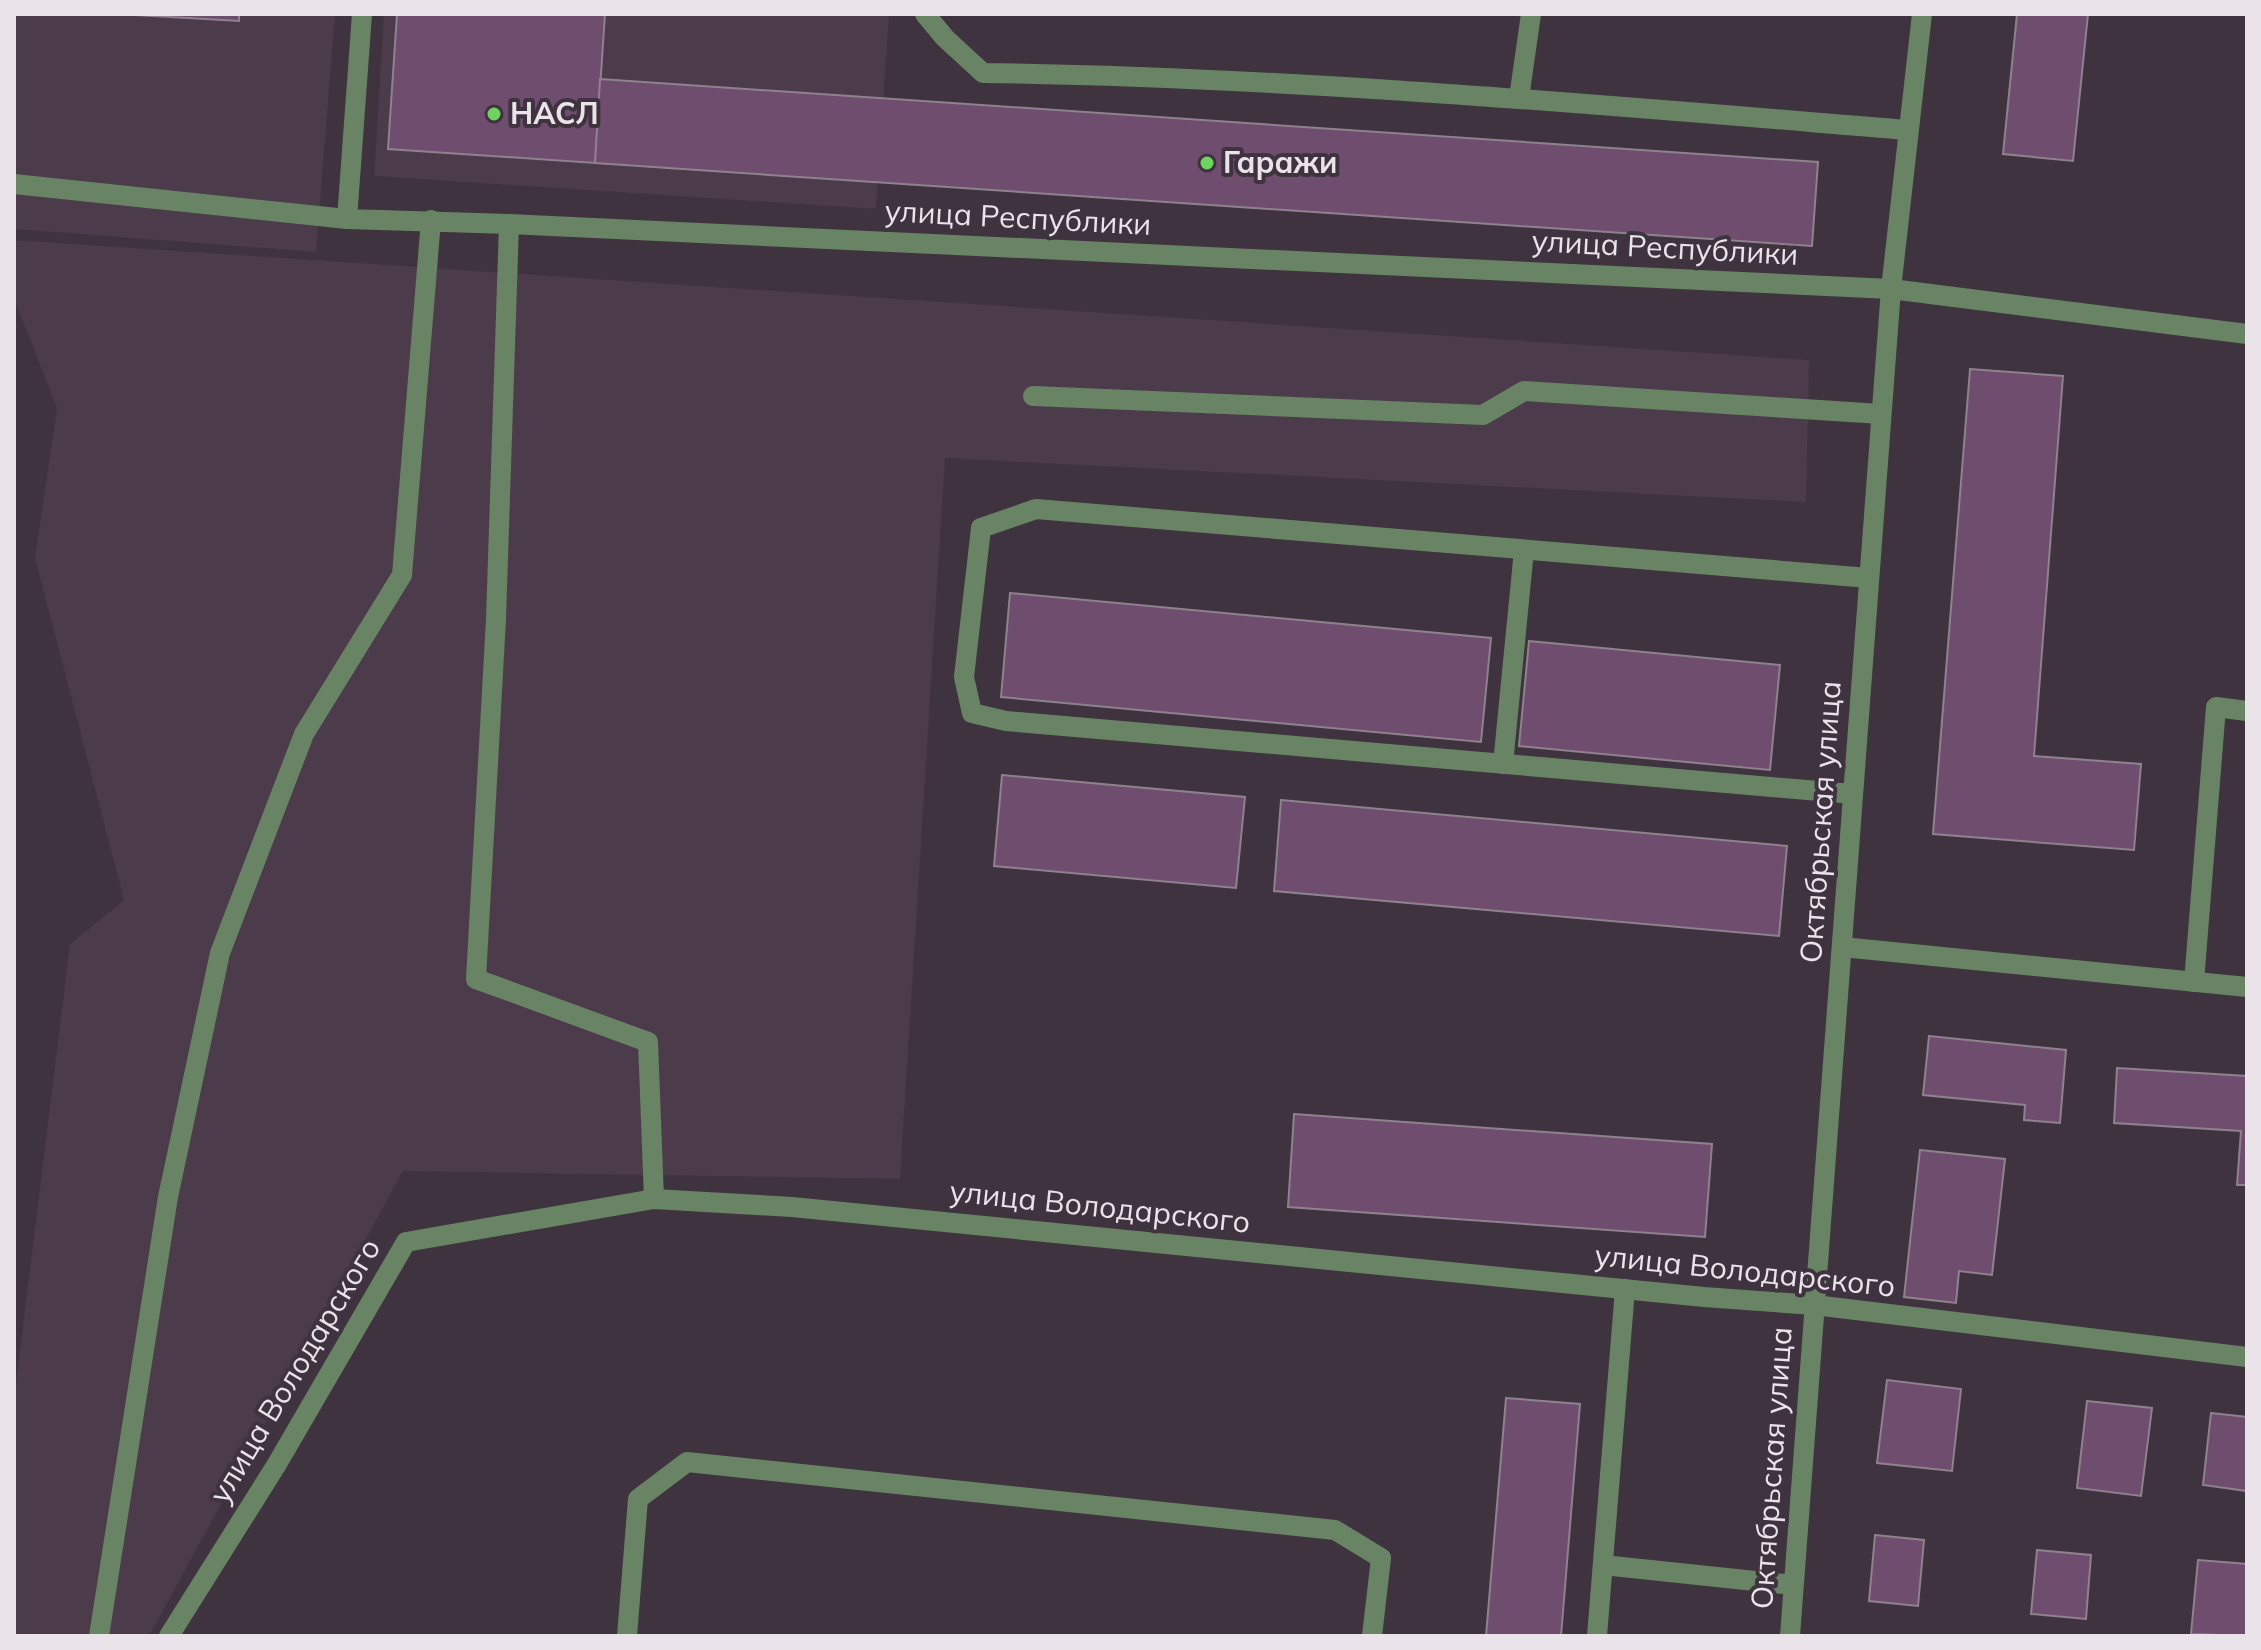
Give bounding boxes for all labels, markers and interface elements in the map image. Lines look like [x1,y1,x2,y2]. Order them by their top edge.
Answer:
place label: НАСЛ [510,94,599,132]
marker: НАСЛ [485,105,503,123]
place label: Гаражи [1223,143,1338,181]
marker: Гаражи [1198,154,1216,172]
street label: улица Республики [884,191,1152,243]
street label: улица Республики [1531,221,1799,273]
street label: Октябрьская улица [1791,679,1849,964]
street label: улица Володарского [948,1171,1252,1241]
street label: улица Володарского [200,1231,388,1510]
street label: улица Володарского [1593,1235,1897,1305]
street label: Октябрьская улица [1742,1325,1800,1610]

